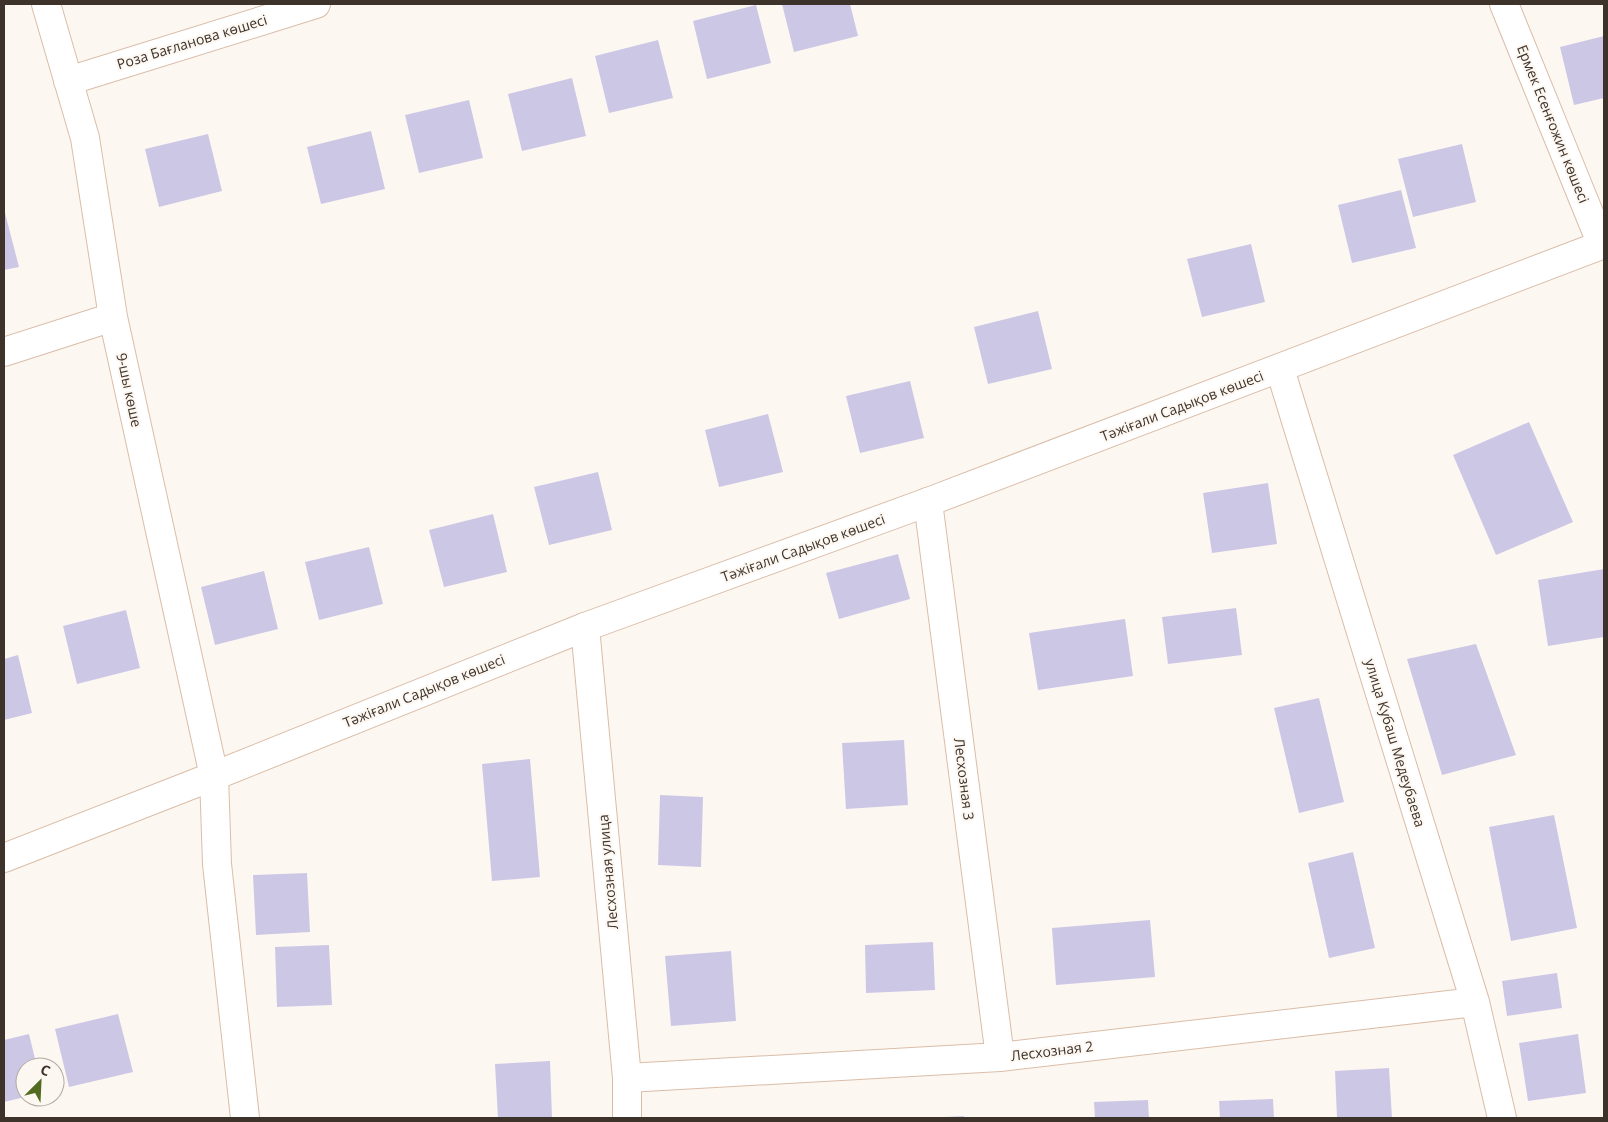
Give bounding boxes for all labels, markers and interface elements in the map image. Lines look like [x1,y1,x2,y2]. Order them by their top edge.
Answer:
street label: Роза Бағланова көшесi [114,10,269,73]
street label: Ермек Есенғожин көшесі [1513,42,1594,206]
street label: 9-шы көше [112,351,147,429]
street label: Тәжіғали Садықов көшесі [1098,366,1266,445]
street label: Тәжіғали Садықов көшесі [718,509,887,586]
street label: Тәжіғали Садықов көшесі [340,649,508,732]
street label: улица Кубаш Медеубаева [1361,656,1430,829]
street label: Лесхозная 3 [950,737,979,821]
street label: Лесхозная улица [593,814,622,930]
street label: Лесхозная 2 [1010,1036,1094,1065]
north arrow [15,1057,65,1107]
text: С [38,1059,54,1080]

